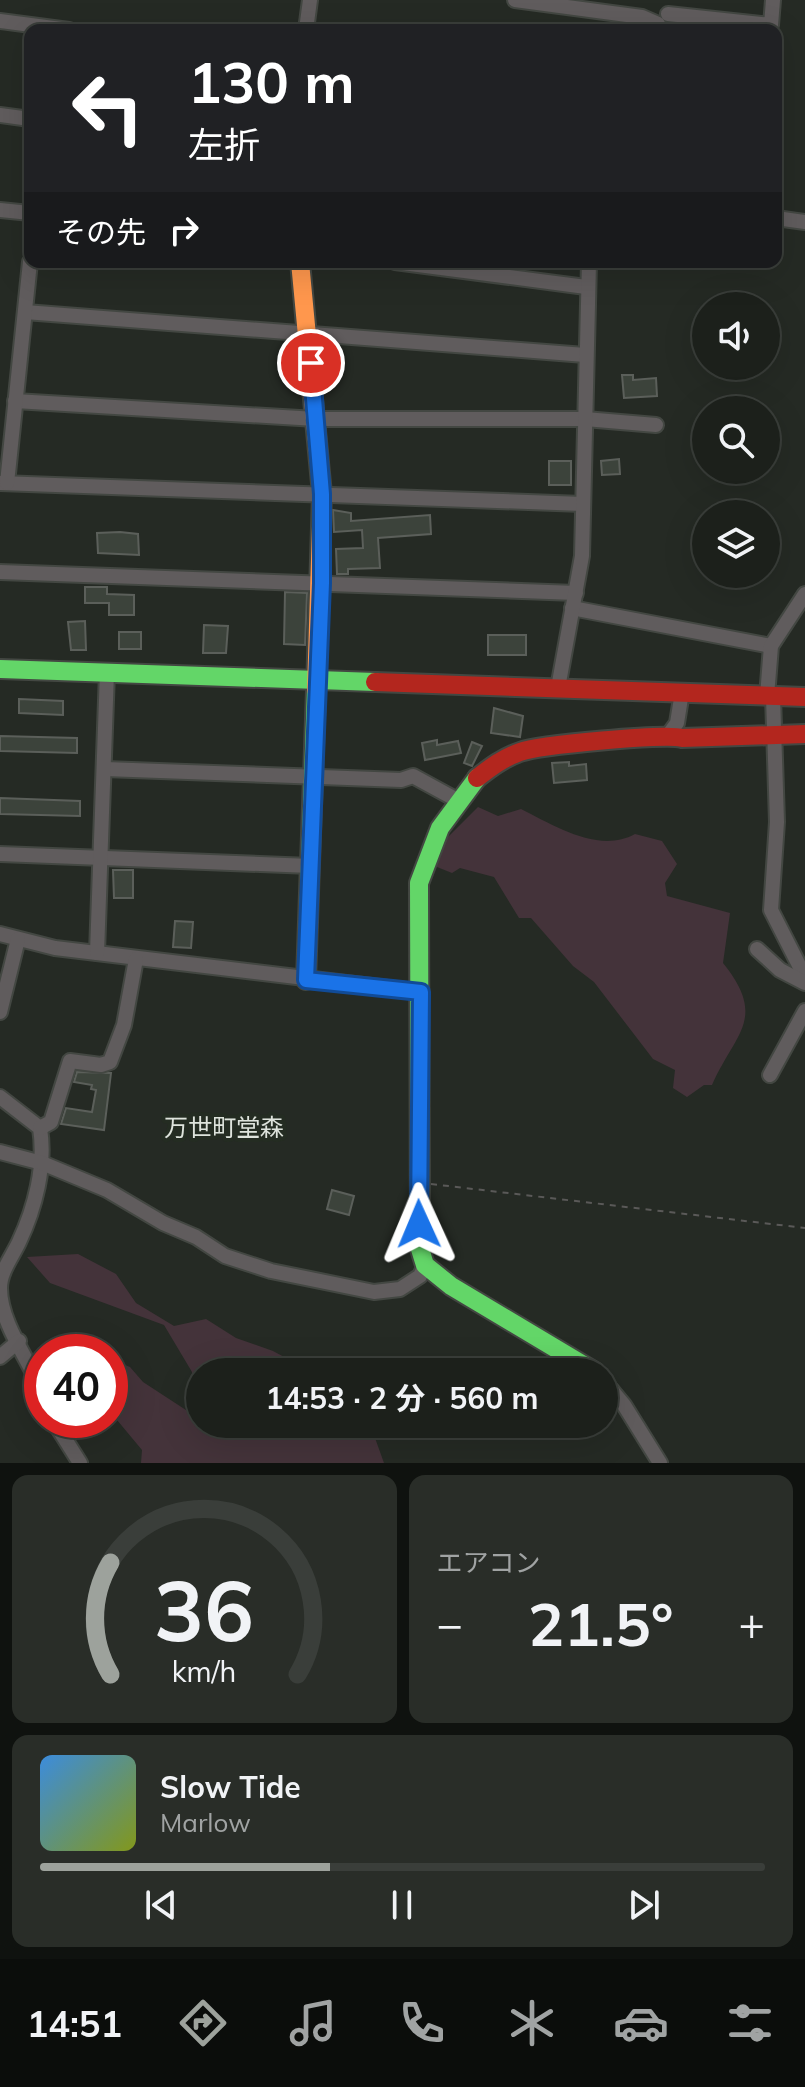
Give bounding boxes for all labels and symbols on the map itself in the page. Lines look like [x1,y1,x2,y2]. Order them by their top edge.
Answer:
pin [277,329,345,397]
district label: 万世町堂森 [164,1112,284,1142]
position arrow [377,1182,461,1266]
speed limit sign: 40 [24,1334,128,1438]

